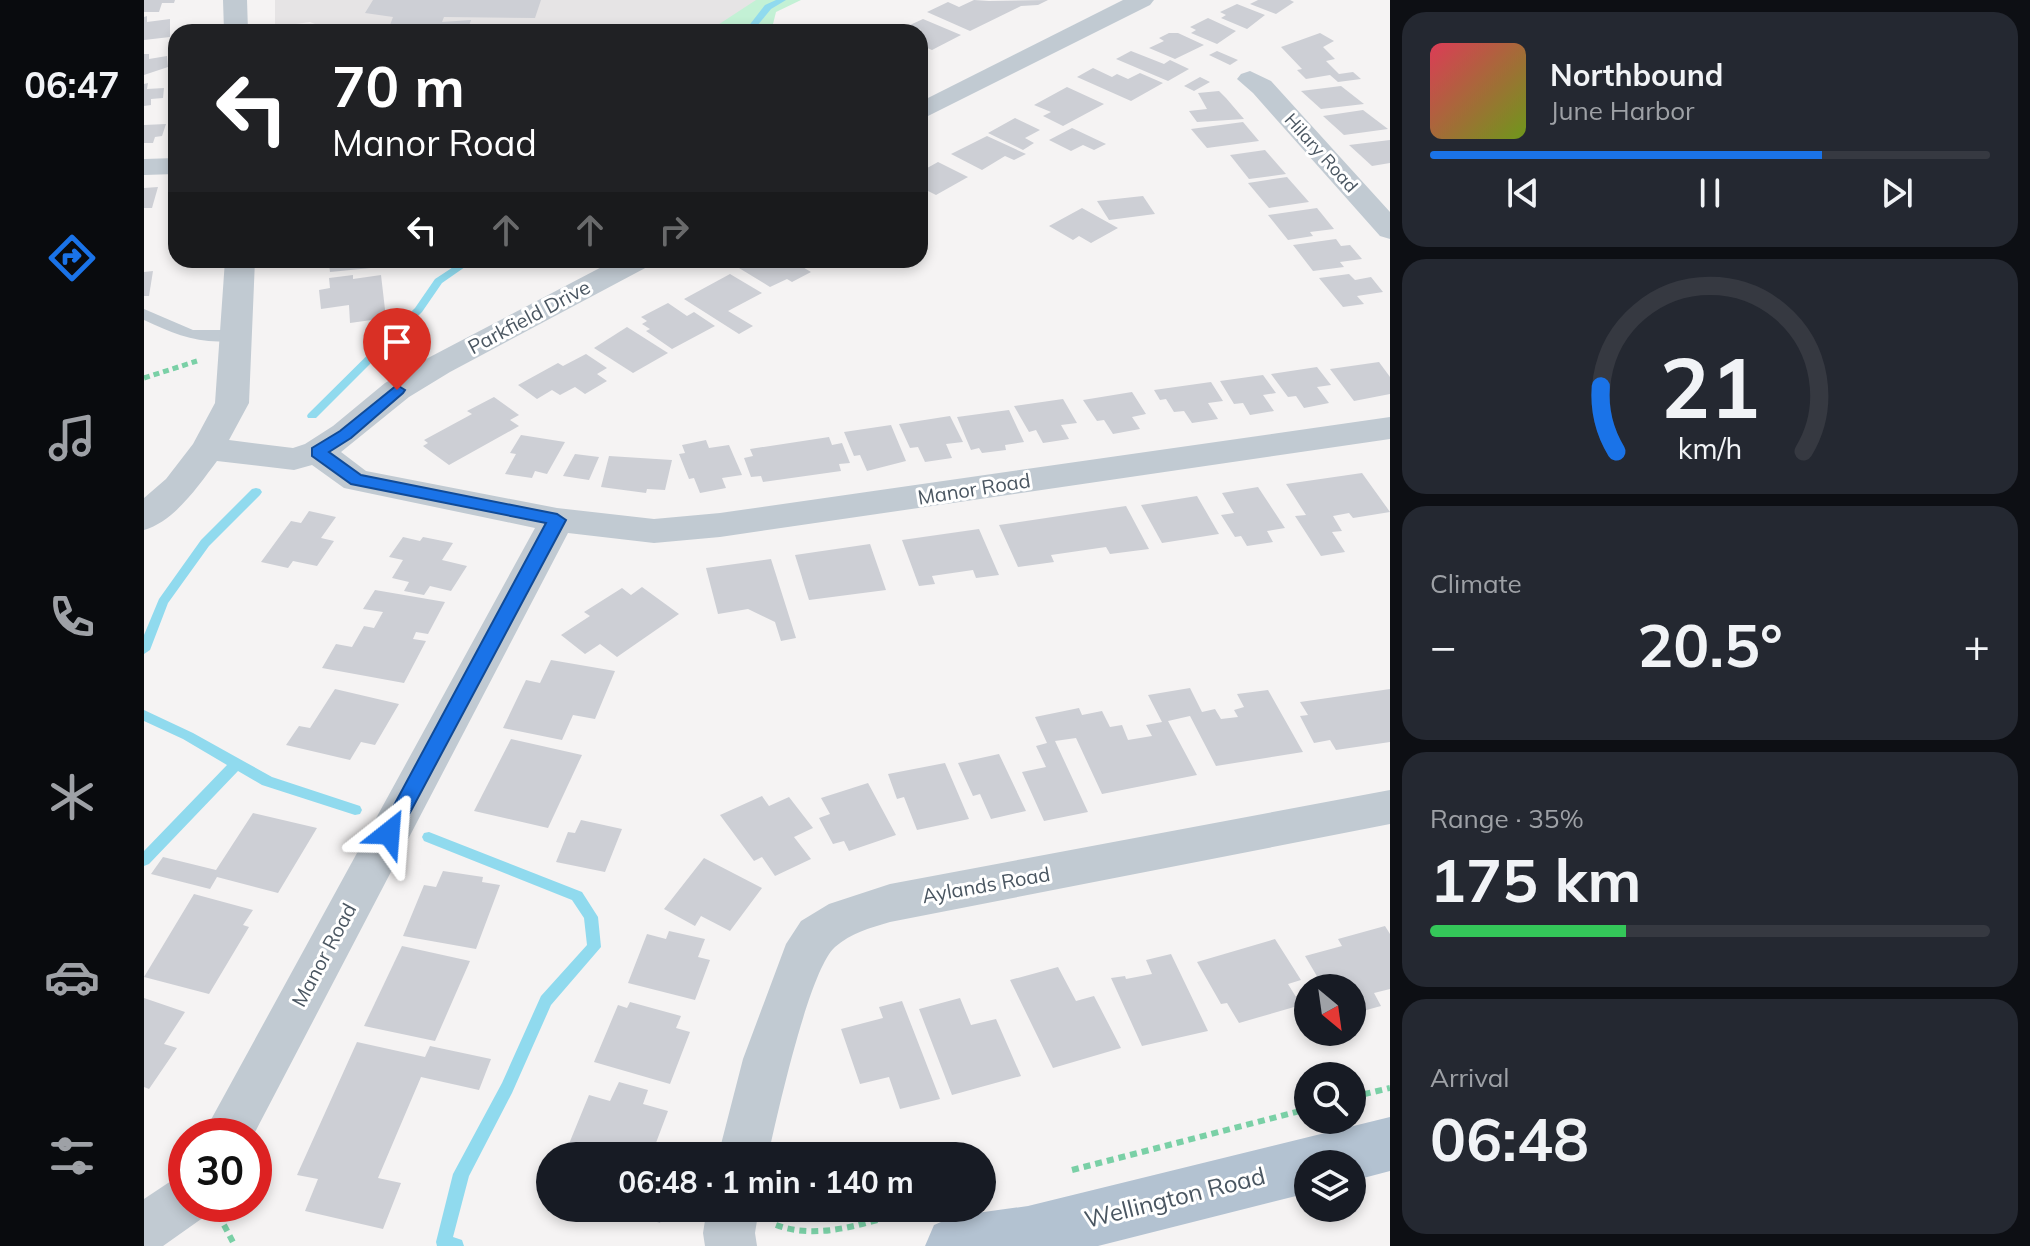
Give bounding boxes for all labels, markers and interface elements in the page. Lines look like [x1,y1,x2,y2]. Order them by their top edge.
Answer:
text: 70 m [332,51,465,121]
icon: left [200,56,304,160]
text: Northbound [1550,56,1723,94]
text: 06:47 [24,62,120,107]
text: June Harbor [1550,94,1695,127]
street label: Hilary Road [1280,108,1363,197]
text: Manor Road [332,120,537,165]
icon: previous [1501,171,1545,215]
icon: pause [1688,171,1732,215]
icon: next [1875,171,1919,215]
icon: left [400,208,444,252]
icon: ahead [484,208,528,252]
icon: ahead [568,208,612,252]
icon: right [652,208,696,252]
icon: directions [44,230,100,286]
street label: Parkfield Drive [463,274,594,359]
pin [363,308,431,390]
icon: arrive [375,320,419,364]
text: 21 [1660,334,1760,439]
icon: music [44,410,100,466]
text: km/h [1678,430,1742,466]
street label: Manor Road [916,467,1032,510]
text: Climate [1430,567,1522,600]
icon: phone [44,589,100,645]
text: 20.5° [1637,607,1783,682]
text: − [1430,618,1456,673]
text: + [1964,618,1990,673]
icon: climate [44,769,100,825]
position arrow [347,791,431,875]
text: Range · 35% [1430,802,1584,835]
text: 175 km [1430,842,1642,917]
street label: Aylands Road [920,861,1052,908]
street label: Manor Road [286,899,361,1011]
icon: car [44,949,100,1005]
north arrow [1294,974,1366,1046]
map controls [1294,974,1366,1222]
text: Arrival [1430,1061,1510,1094]
button: search [1294,1062,1366,1134]
text: 06:48 [1430,1101,1589,1176]
speed limit sign: 30 [168,1118,272,1222]
icon: filters [44,1128,100,1184]
button: layers [1294,1150,1366,1222]
street label: Wellington Road [1081,1160,1268,1234]
text: 06:48 · 1 min · 140 m [618,1163,914,1201]

